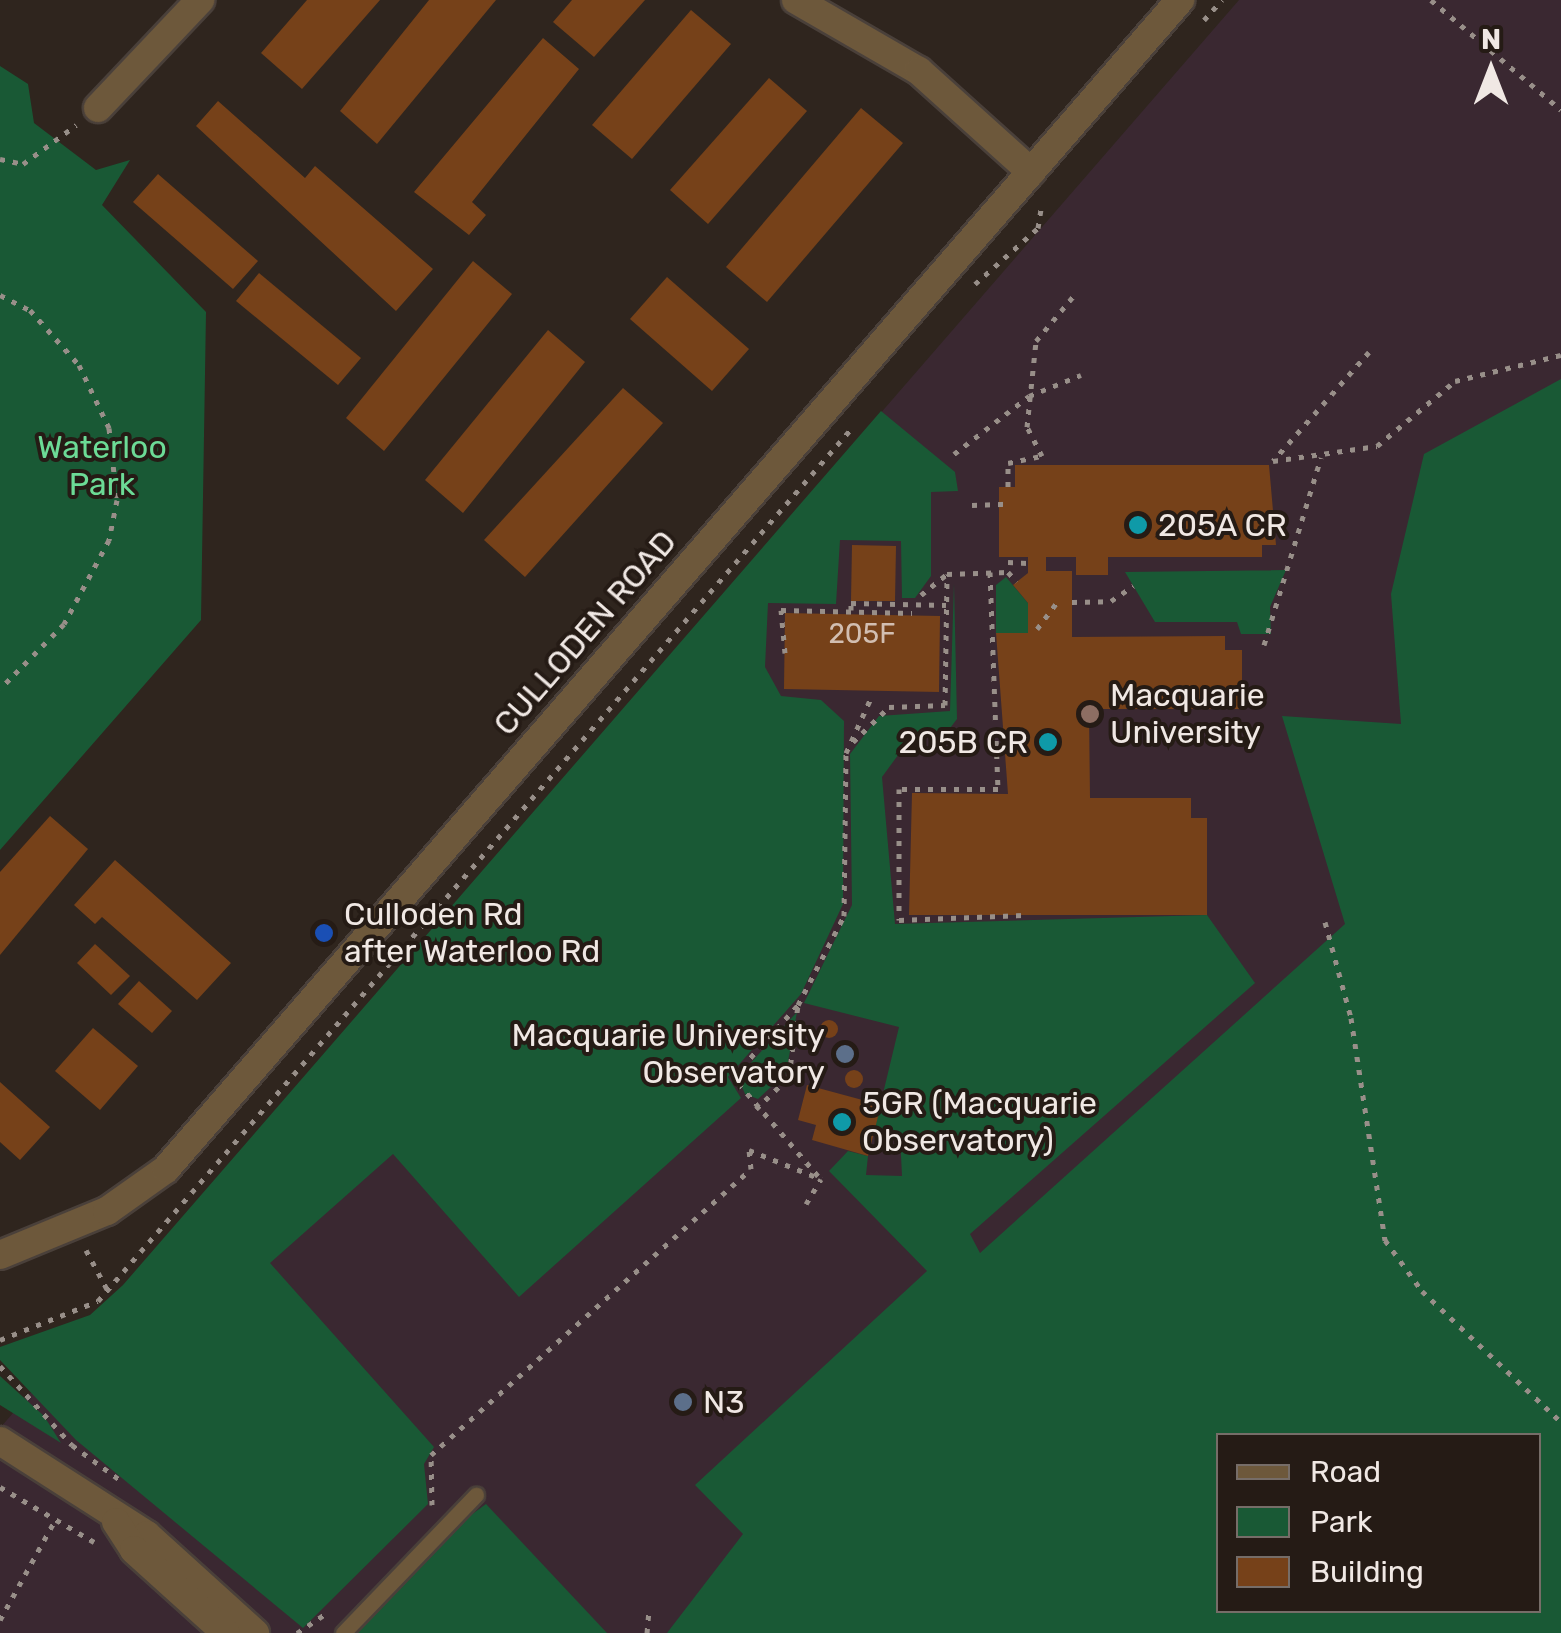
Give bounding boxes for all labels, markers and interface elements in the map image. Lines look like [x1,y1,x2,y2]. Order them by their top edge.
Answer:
north arrow [1441,20,1541,120]
text: N [1481,23,1501,56]
park label: Waterloo Park [37,429,167,504]
place label: 205A CR [1158,506,1288,544]
marker: 205A CR [1127,514,1149,536]
street label: CULLODEN ROAD [486,523,684,743]
house number: 205F [828,617,896,651]
place label: Macquarie University [1110,677,1265,752]
marker: Macquarie University [1079,703,1101,725]
place label: 205B CR [898,723,1028,761]
marker: 205B CR [1037,731,1059,753]
place label: Culloden Rd after Waterloo Rd [344,896,601,971]
marker: Culloden Rd after Waterloo Rd [313,922,335,944]
place label: Macquarie University Observatory [512,1017,825,1092]
marker: Macquarie University Observatory [834,1043,856,1065]
place label: 5GR (Macquarie Observatory) [862,1085,1097,1160]
marker: 5GR (Macquarie Observatory) [831,1111,853,1133]
place label: N3 [703,1383,744,1421]
marker: N3 [672,1391,694,1413]
legend [1216,1433,1541,1613]
text: Road [1310,1454,1381,1490]
text: Park [1310,1504,1372,1540]
text: Building [1310,1554,1424,1590]

